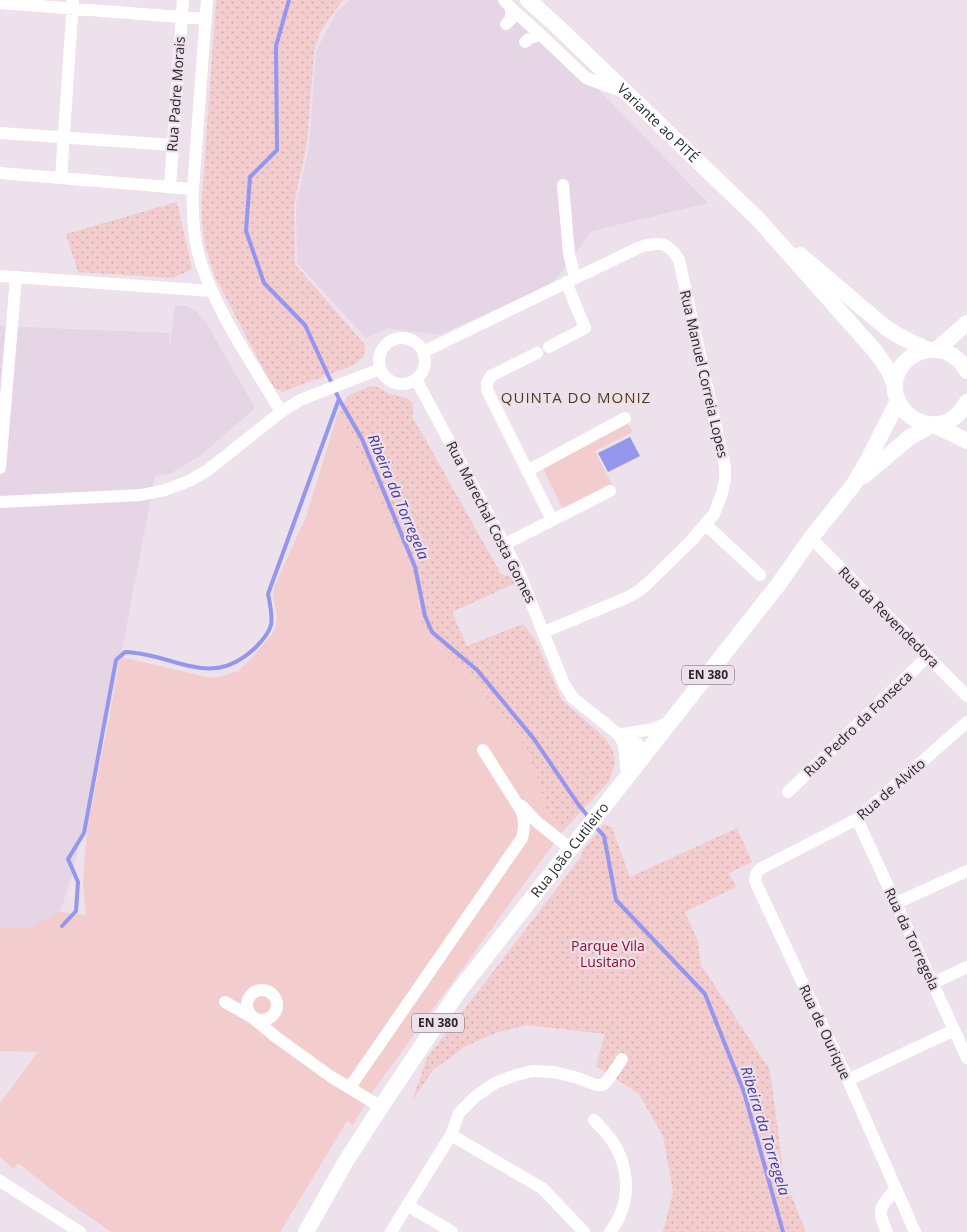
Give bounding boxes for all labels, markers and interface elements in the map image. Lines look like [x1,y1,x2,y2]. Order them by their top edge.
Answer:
street label: Rua Padre Morais [162,35,189,152]
street label: Variante ao PITÉ [614,79,703,166]
street label: Rua Manuel Correia Lopes [676,288,733,460]
district label: QUINTA DO MONIZ [501,387,651,407]
water label: Ribeira da Torregela [363,431,435,563]
street label: Rua Marechal Costa Gomes [442,438,541,606]
street label: Rua da Revendedora [835,562,944,671]
road number: EN 380 [682,666,734,684]
street label: Rua Pedro da Fonseca [799,667,916,781]
street label: Rua de Alvito [852,754,929,824]
street label: Rua João Cutileiro [526,798,613,901]
street label: Rua da Torregela [880,885,944,993]
park label: Parque Vila Lusitano [571,936,645,971]
street label: Rua de Ourique [795,981,856,1082]
road number: EN 380 [412,1014,464,1032]
water label: Ribeira da Torregela [737,1064,795,1198]

